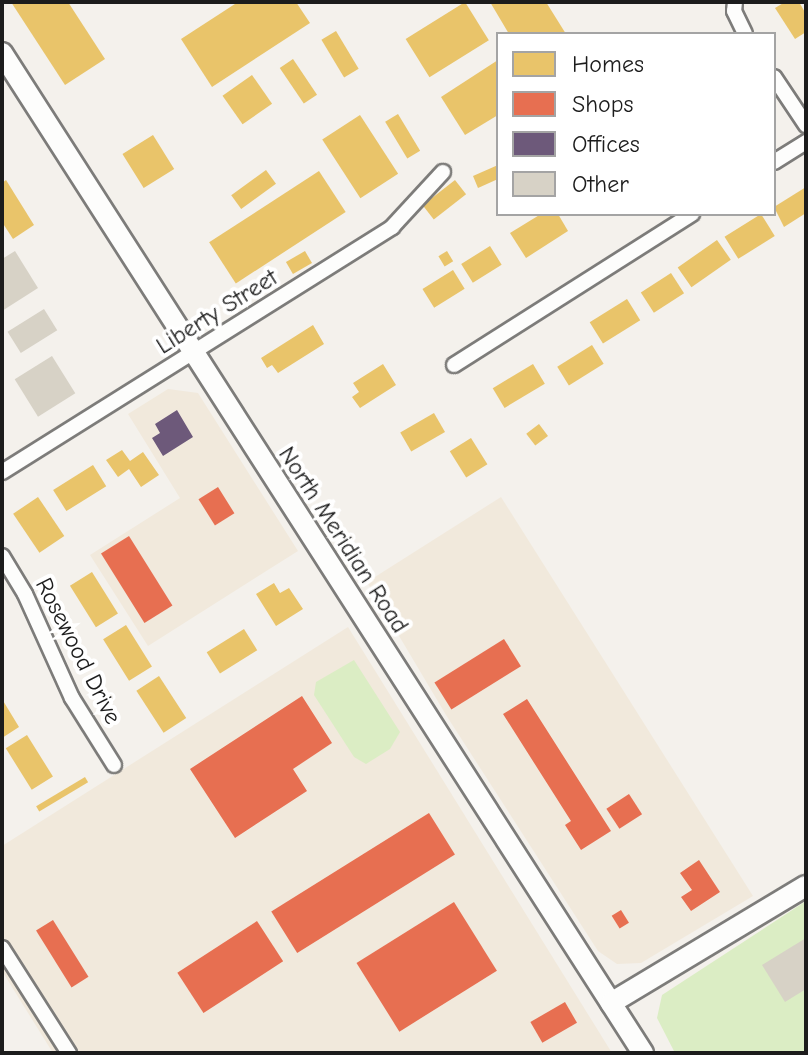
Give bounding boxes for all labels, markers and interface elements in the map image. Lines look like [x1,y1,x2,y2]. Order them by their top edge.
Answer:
legend [496,32,776,216]
text: Homes [572,50,644,78]
text: Shops [572,90,633,118]
text: Offices [572,130,640,158]
text: Other [572,170,629,198]
street label: Liberty Street [151,263,283,361]
street label: North Meridian Road [272,441,414,639]
street label: Rosewood Drive [29,573,127,729]

